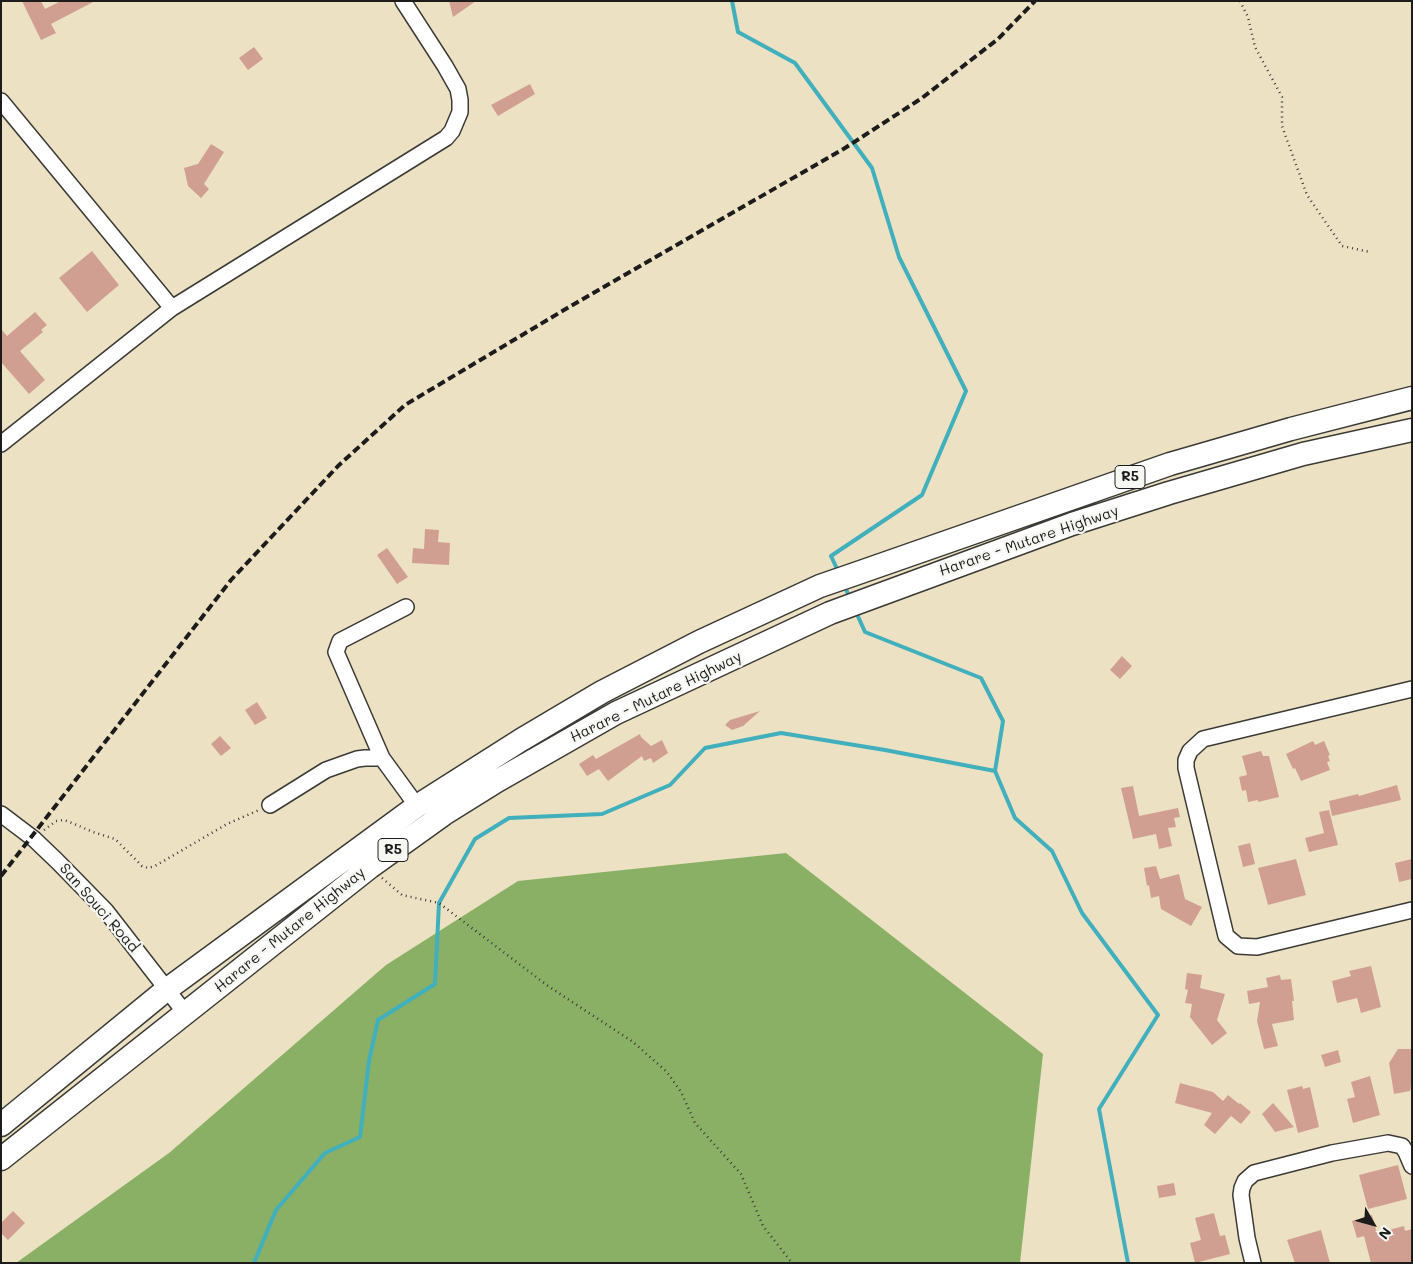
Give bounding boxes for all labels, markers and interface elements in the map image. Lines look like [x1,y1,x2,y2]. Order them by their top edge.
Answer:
road number: R5 [1115,466,1145,488]
street label: Harare - Mutare Highway [937,502,1121,580]
street label: Harare - Mutare Highway [567,648,745,746]
road number: R5 [378,838,408,862]
street label: San Souci Road [55,860,143,956]
street label: Harare - Mutare Highway [211,864,369,996]
north arrow [1348,1199,1398,1249]
text: N [1374,1223,1396,1244]

